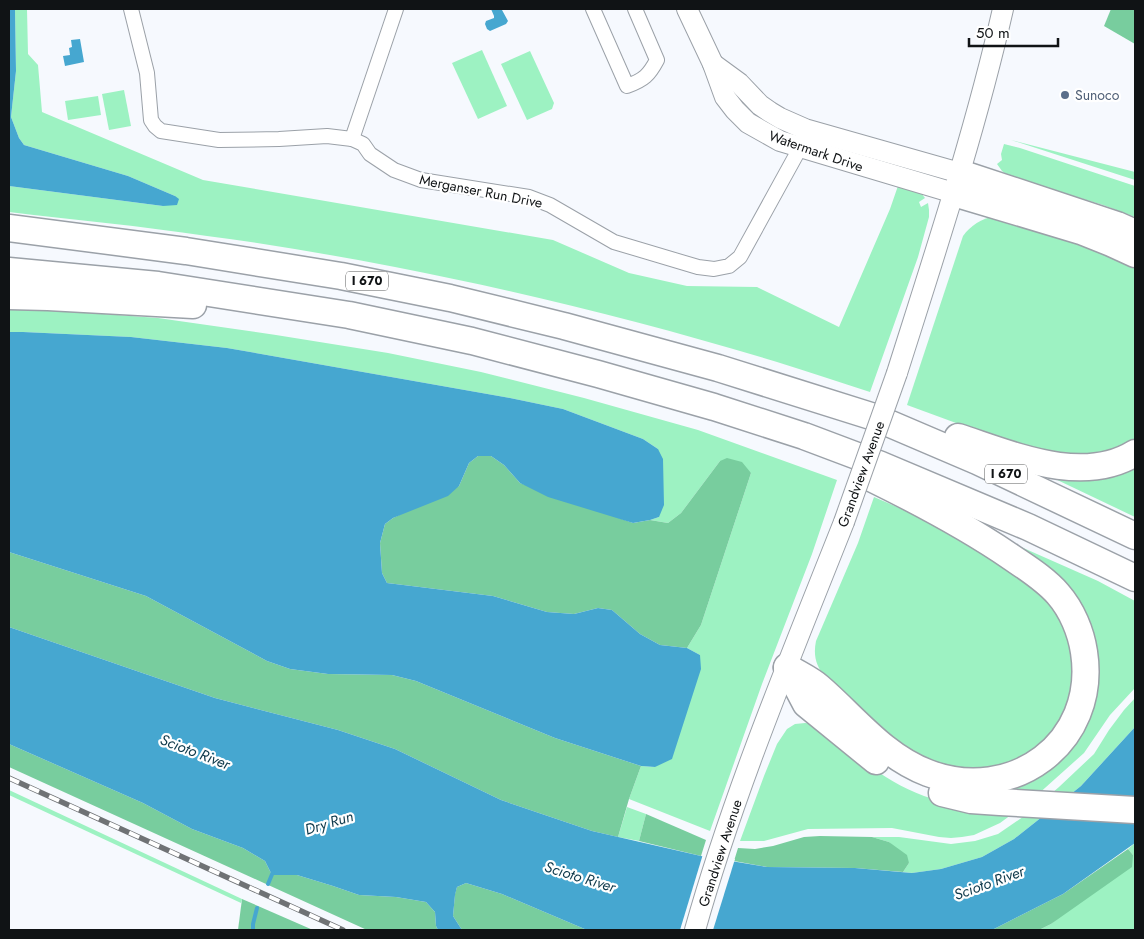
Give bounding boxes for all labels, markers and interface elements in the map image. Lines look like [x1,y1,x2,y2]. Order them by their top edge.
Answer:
scale bar [969,15,1058,47]
text: 50 m [976,22,1010,44]
place label: Sunoco [1075,85,1120,105]
marker: Sunoco [1059,89,1071,101]
street label: Watermark Drive [766,126,866,176]
street label: Merganser Run Drive [418,169,544,213]
road number: I 670 [346,272,388,290]
street label: Grandview Avenue [832,418,890,530]
road number: I 670 [985,464,1027,484]
water label: Scioto River [157,729,234,776]
street label: Grandview Avenue [693,797,747,909]
water label: Dry Run [302,805,356,841]
water label: Scioto River [542,856,619,899]
water label: Scioto River [951,860,1028,906]

